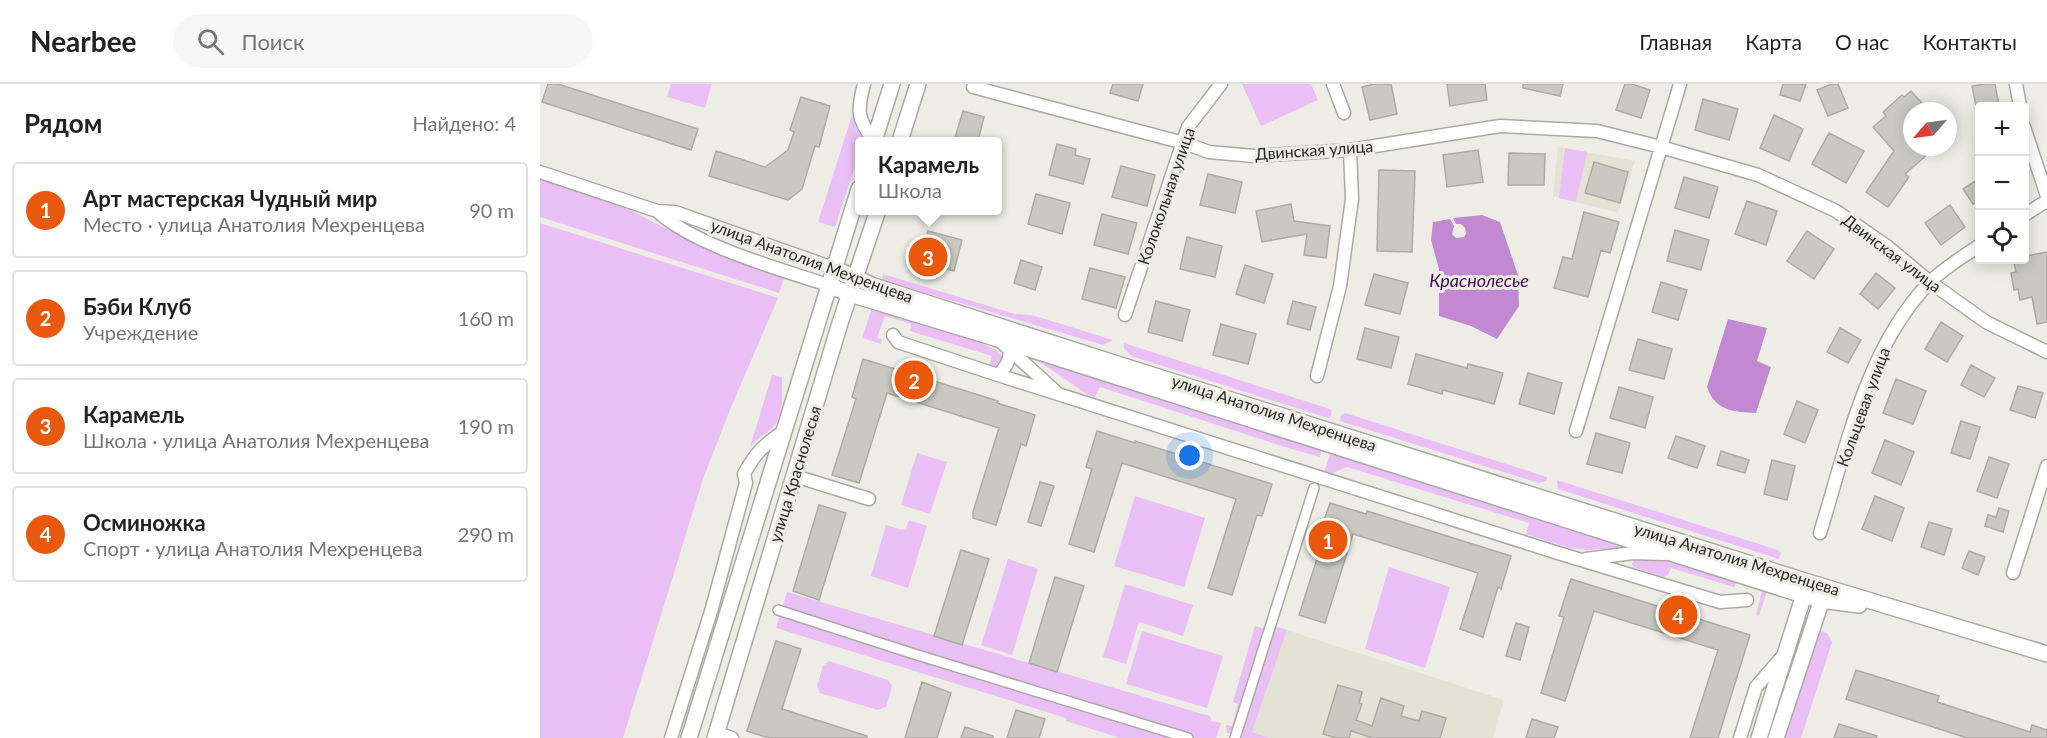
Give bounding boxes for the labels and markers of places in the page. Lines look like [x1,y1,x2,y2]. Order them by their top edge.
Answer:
pin: 3 [908,234,948,279]
pin: 2 [894,358,934,402]
pin: 1 [1308,518,1348,562]
pin: 4 [1658,592,1698,638]

